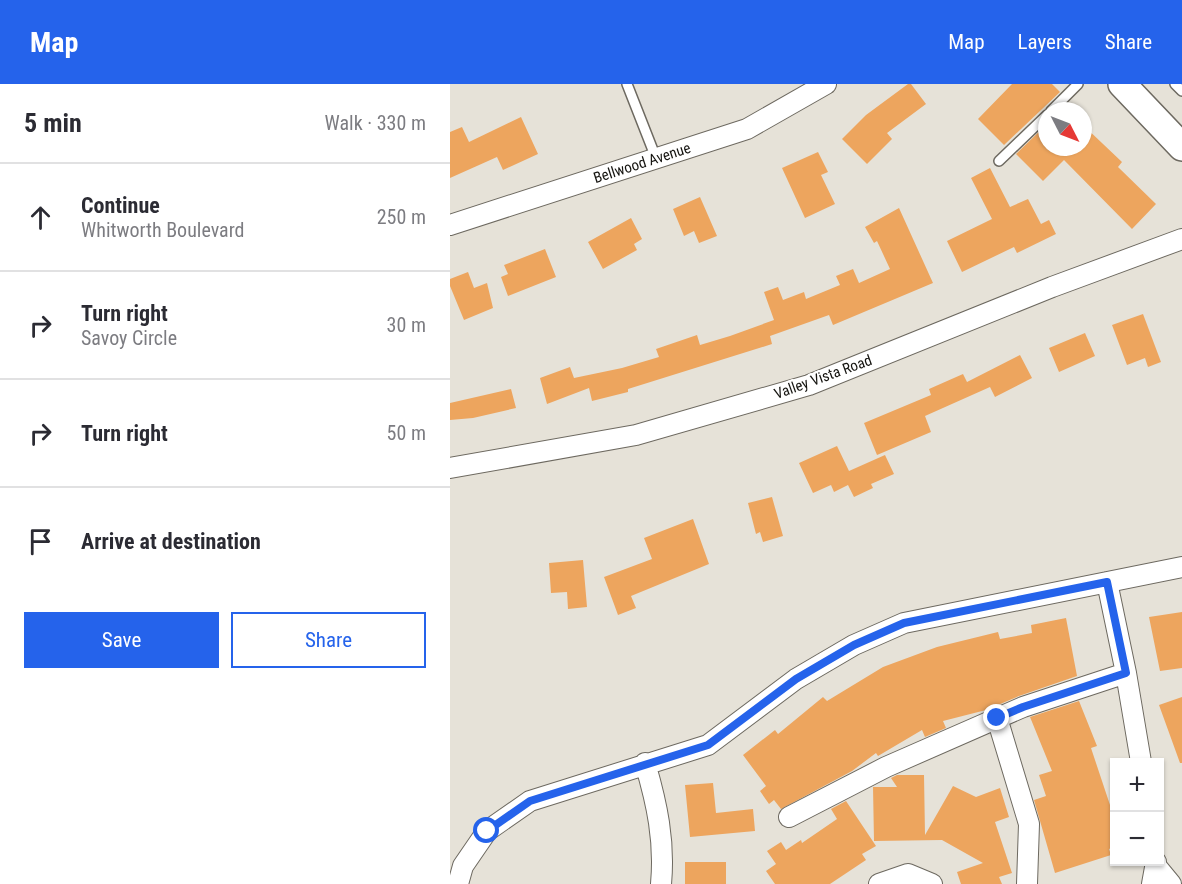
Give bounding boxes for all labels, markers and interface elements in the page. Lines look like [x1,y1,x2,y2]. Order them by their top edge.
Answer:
text: Map [30,26,78,59]
text: Map [948,30,985,54]
text: Layers [1018,30,1072,54]
text: Share [1105,30,1152,54]
north arrow [1038,102,1092,156]
text: 5 min [24,108,82,138]
text: Walk · 330 m [325,111,426,135]
street label: Bellwood Avenue [591,139,693,187]
text: Continue [81,193,160,218]
icon: ahead [24,201,57,234]
text: 250 m [377,205,426,229]
text: Whitworth Boulevard [81,218,244,242]
text: Turn right [81,301,168,326]
icon: right [24,309,57,342]
text: 30 m [387,313,426,337]
text: Savoy Circle [81,326,177,350]
street label: Valley Vista Road [772,351,874,403]
icon: right [24,417,57,450]
text: Turn right [81,421,168,446]
text: 50 m [387,421,426,445]
icon: arrive [24,525,57,558]
text: Arrive at destination [81,529,261,554]
button: Save [24,612,219,668]
button: Share [231,612,426,668]
route end [983,704,1009,730]
map controls [1110,758,1164,866]
button: + [1110,758,1164,812]
button: − [1110,812,1164,866]
route start [473,817,499,843]

